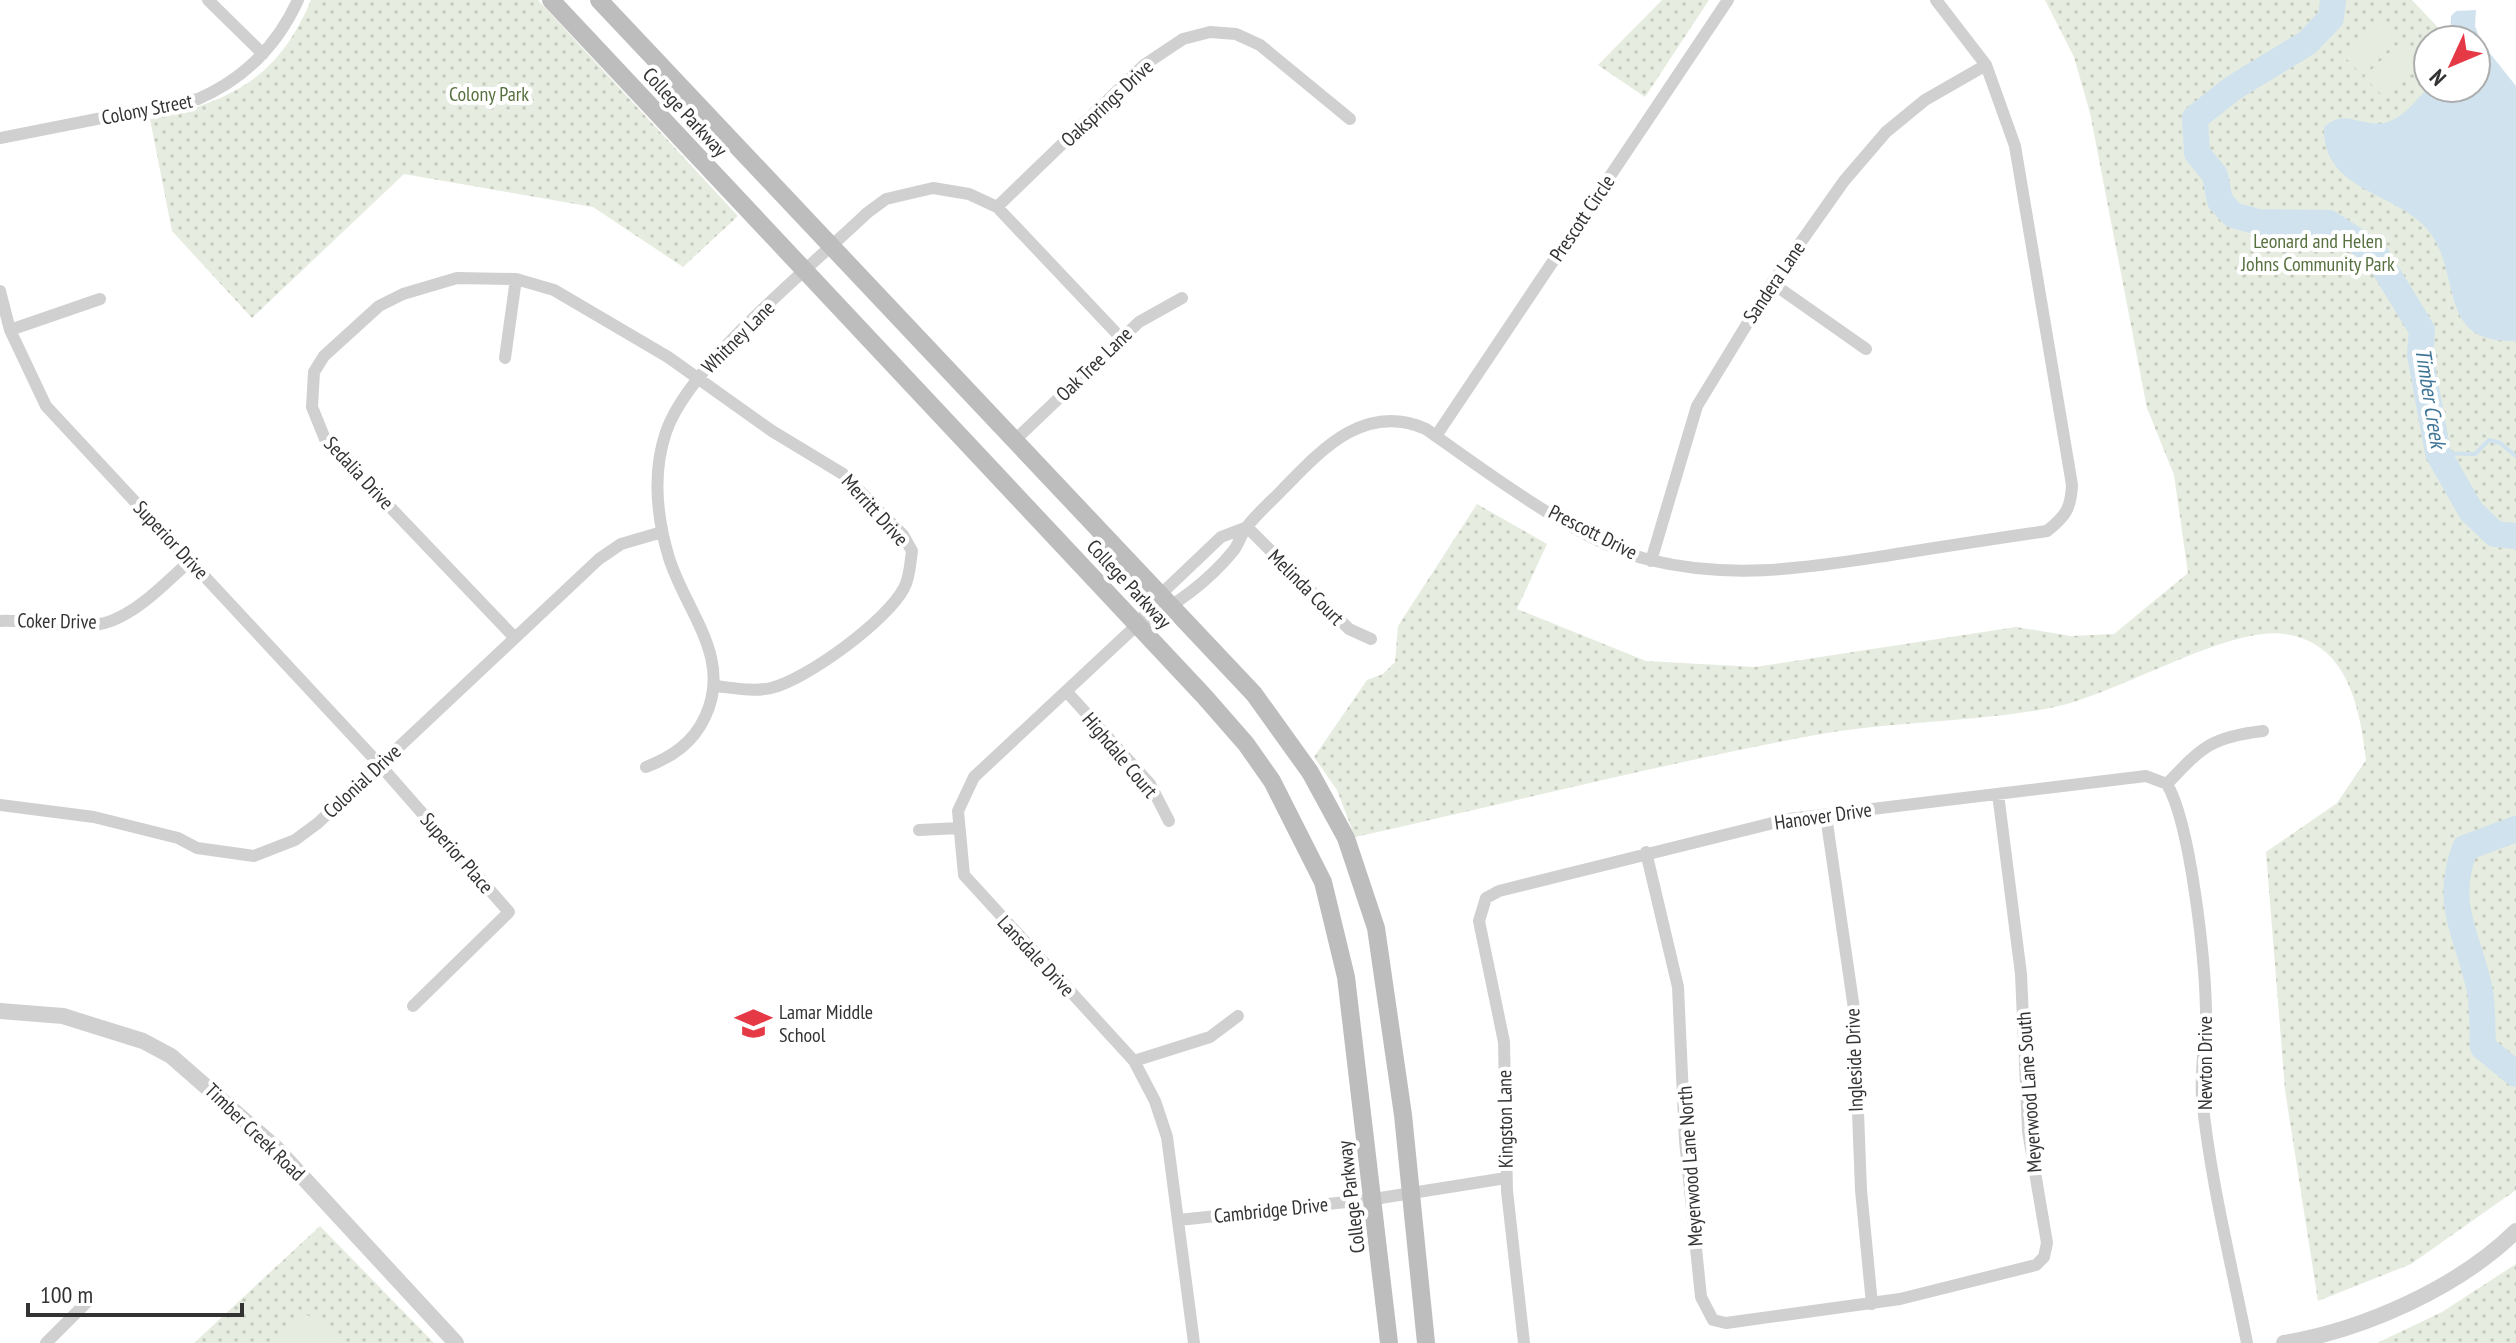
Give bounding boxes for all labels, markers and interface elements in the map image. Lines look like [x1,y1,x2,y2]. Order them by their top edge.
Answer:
north arrow [2412,24,2492,104]
street label: Oaksprings Drive [1055,54,1159,152]
street label: College Parkway [637,62,733,162]
text: N [2423,64,2452,92]
park label: Colony Park [449,81,529,107]
street label: Colony Street [99,87,195,131]
street label: Prescott Circle [1544,170,1620,266]
park label: Leonard and Helen Johns Community Park [2240,228,2395,277]
street label: Sandera Lane [1737,236,1811,328]
street label: Whitney Lane [696,295,780,379]
street label: Oak Tree Lane [1050,321,1138,407]
water label: Timber Creek [2409,346,2453,452]
street label: Sedalia Drive [318,431,400,515]
street label: Merritt Drive [836,469,914,551]
street label: Superior Drive [128,495,214,585]
street label: Prescott Drive [1544,499,1642,565]
street label: College Parkway [1081,534,1177,634]
street label: Melinda Court [1262,543,1350,631]
street label: Coker Drive [17,607,97,635]
street label: Highdale Court [1077,707,1164,803]
street label: Colonial Drive [318,738,406,824]
street label: Hanover Drive [1773,796,1873,836]
street label: Superior Place [415,807,499,899]
street label: Lansdale Drive [992,910,1080,1002]
place label: Lamar Middle School [779,999,873,1048]
school or university icon: Lamar Middle School [734,1004,772,1042]
street label: Ingleside Drive [1839,1008,1869,1112]
street label: Meyerwood Lane South [2010,1011,2048,1173]
street label: Newton Drive [2192,1016,2218,1110]
street label: Kingston Lane [1491,1070,1519,1168]
street label: Timber Creek Road [199,1078,311,1186]
street label: Meyerwood Lane North [1671,1085,1709,1247]
street label: College Parkway [1331,1139,1371,1255]
street label: Cambridge Drive [1213,1191,1329,1229]
scale bar [28,1267,242,1317]
text: 100 m [40,1279,93,1310]

